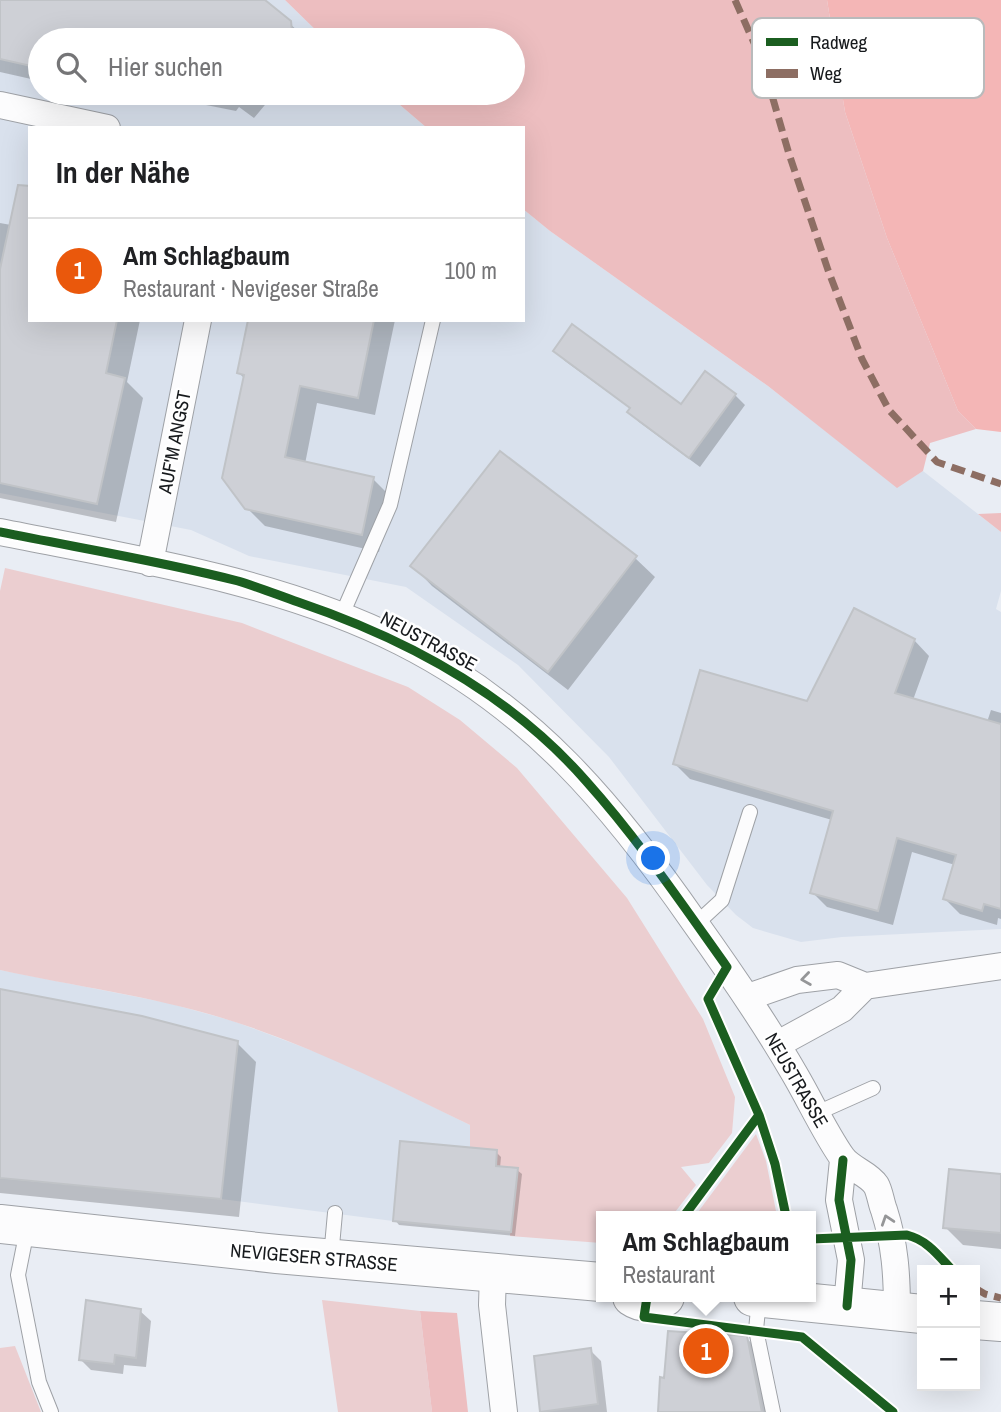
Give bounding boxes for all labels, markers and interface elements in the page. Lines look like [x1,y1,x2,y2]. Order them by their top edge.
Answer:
legend [752,18,984,98]
search box [28,28,525,105]
text: Radweg [810,29,867,55]
icon: search [52,48,90,86]
text: Hier suchen [108,49,223,84]
text: Weg [810,60,842,86]
text: In der Nähe [56,152,190,192]
text: Am Schlagbaum [123,238,290,273]
text: 1 [74,255,84,286]
text: 100 m [445,255,497,286]
text: Restaurant · Nevigeser Straße [123,273,379,304]
street label: AUF'M ANGST [151,388,197,497]
street label: NEUSTRASSE [376,605,482,677]
your location [636,841,670,875]
one-way arrow [800,971,812,986]
street label: NEUSTRASSE [759,1028,835,1132]
popup [596,1211,816,1302]
one-way arrow [880,1214,895,1226]
text: Am Schlagbaum [622,1224,790,1259]
street label: NEVIGESER STRASSE [229,1237,399,1277]
text: Restaurant [622,1259,715,1290]
map controls [917,1265,980,1391]
button: + [917,1265,980,1328]
pin: 1 [683,1325,729,1377]
button: − [917,1328,980,1391]

